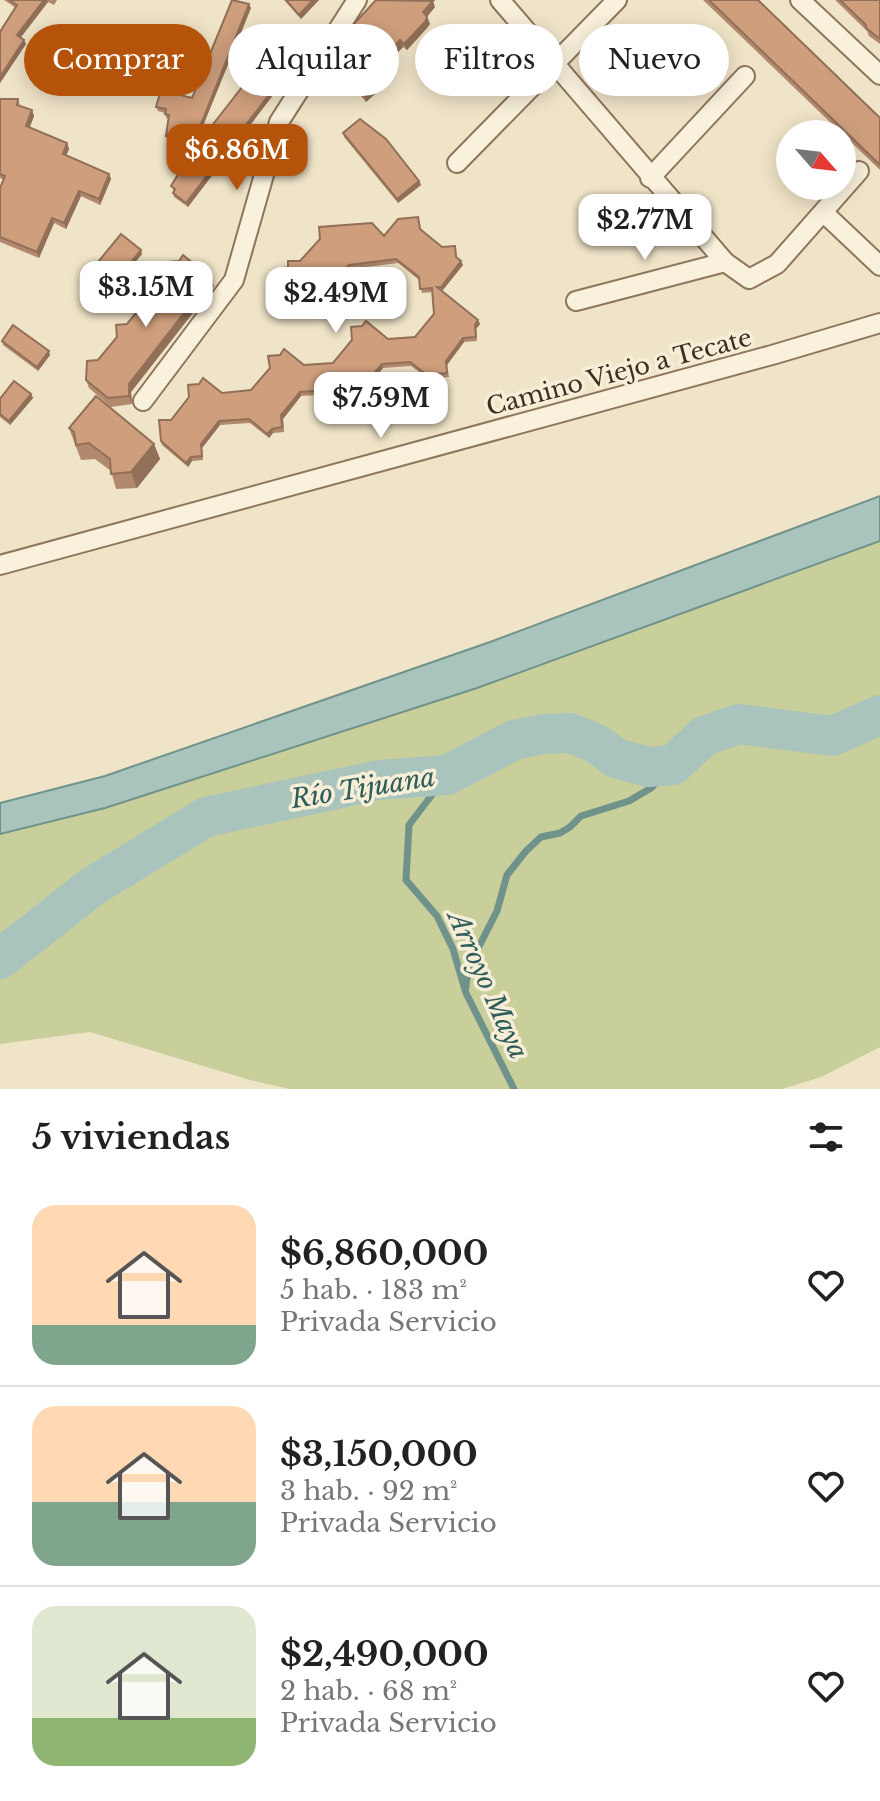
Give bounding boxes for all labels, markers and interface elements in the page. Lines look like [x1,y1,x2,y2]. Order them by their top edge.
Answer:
chip: Comprar [24,24,212,96]
chip: Alquilar [228,24,399,96]
chip: Filtros [415,24,563,96]
chip: Nuevo [579,24,729,96]
north arrow [776,120,856,200]
map controls [776,120,856,200]
pin: $6.86M [172,124,302,192]
text: $6.86M [185,134,289,166]
pin: $2.77M [580,194,710,262]
text: $2.77M [596,204,694,236]
pin: $3.15M [81,261,211,329]
pin: $2.49M [271,267,401,335]
text: $3.15M [98,271,194,303]
text: $2.49M [284,277,389,309]
street label: Camino Viejo a Tecate [483,323,755,421]
pin: $7.59M [316,372,446,440]
text: $7.59M [332,382,430,414]
water label: Río Tijuana [288,761,438,815]
water label: Arroyo Maya [440,903,535,1064]
icon: filters [804,1115,848,1159]
text: 5 viviendas [32,1116,230,1158]
text: $6,860,000 [280,1232,488,1274]
icon: home [96,1237,192,1333]
icon: heart [804,1263,848,1307]
text: 5 hab. · 183 m² [280,1274,467,1306]
text: Privada Servicio [280,1306,497,1338]
text: $3,150,000 [280,1433,478,1475]
icon: home [96,1438,192,1534]
icon: heart [804,1464,848,1508]
text: 3 hab. · 92 m² [280,1475,458,1507]
text: Privada Servicio [280,1507,497,1539]
text: $2,490,000 [280,1633,489,1675]
icon: home [96,1638,192,1734]
icon: heart [804,1664,848,1708]
text: 2 hab. · 68 m² [280,1675,457,1707]
text: Privada Servicio [280,1707,497,1739]

